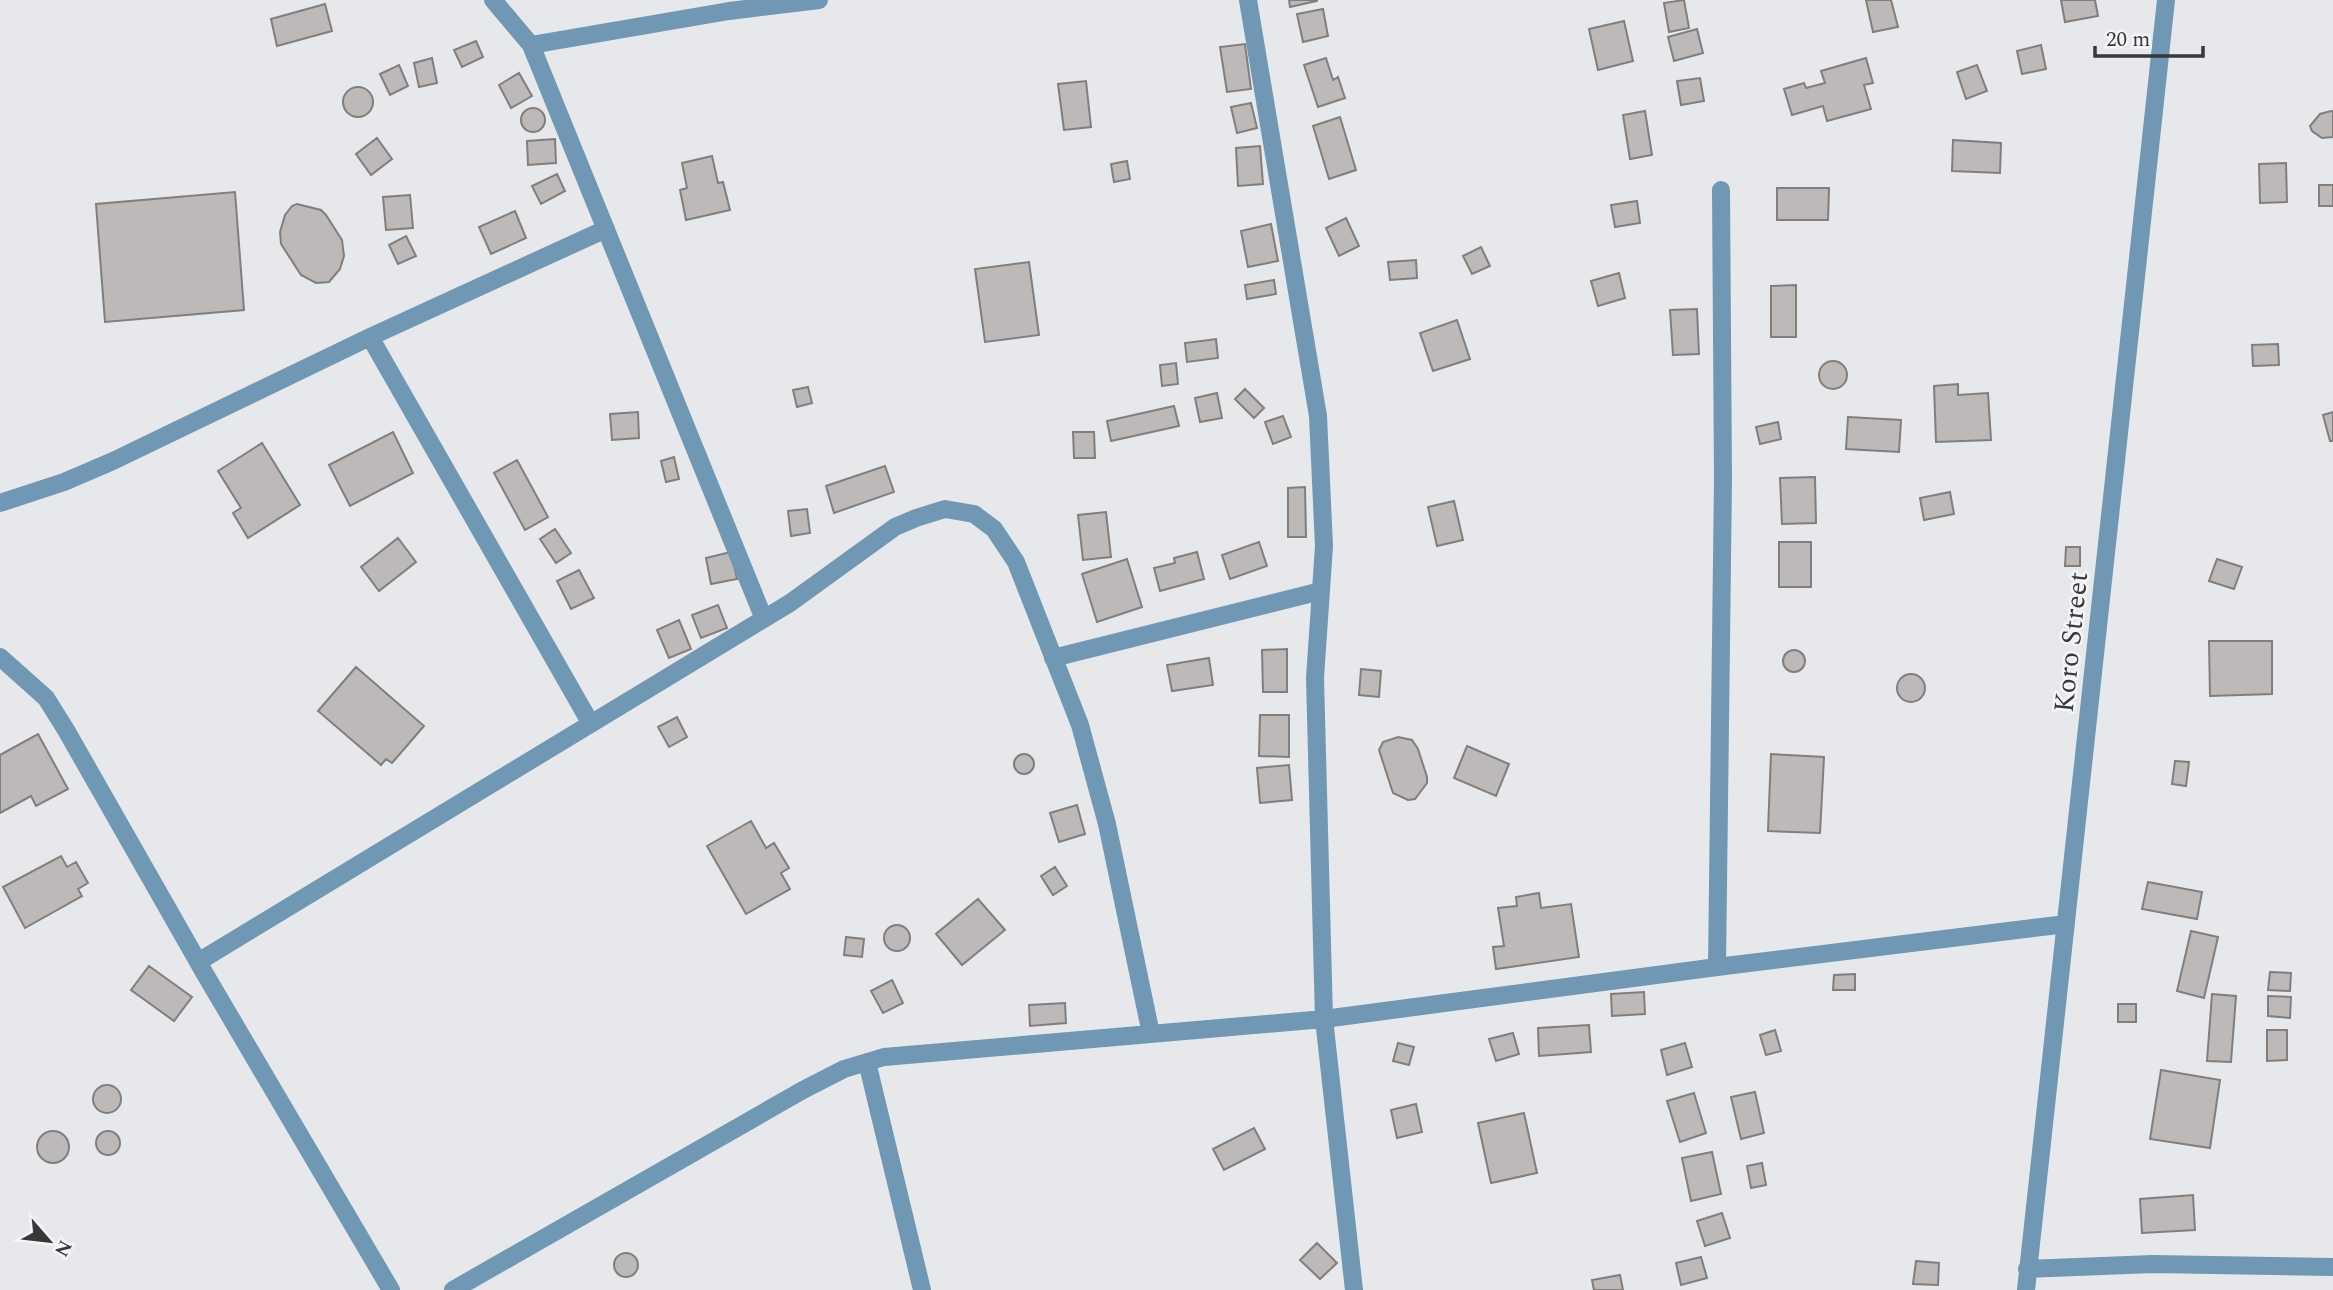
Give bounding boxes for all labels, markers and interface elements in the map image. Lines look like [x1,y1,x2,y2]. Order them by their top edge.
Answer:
scale bar [2095,14,2204,58]
text: 20 m [2106,24,2150,56]
street label: Koro Street [2043,570,2100,715]
north arrow [14,1206,84,1276]
text: N [46,1235,79,1262]

